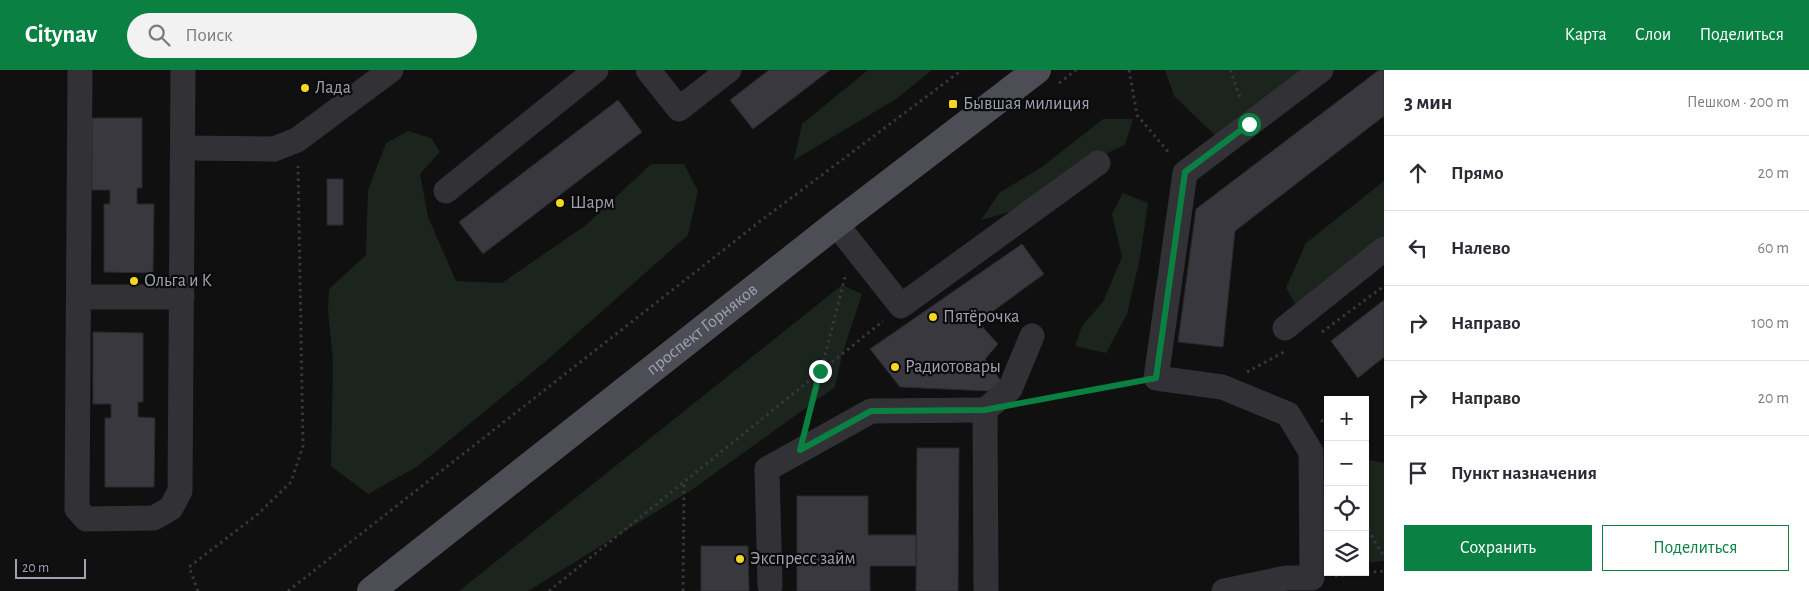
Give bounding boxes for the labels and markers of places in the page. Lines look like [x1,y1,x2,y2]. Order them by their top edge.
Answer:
place label: Лада [315,79,351,97]
marker: Лада [299,82,311,94]
place label: Бывшая милиция [963,95,1090,113]
marker: Бывшая милиция [947,98,959,110]
place label: Шарм [570,194,615,212]
marker: Шарм [554,197,566,209]
place label: Ольга и К [144,272,212,290]
marker: Ольга и К [128,275,140,287]
place label: Пятёрочка [943,308,1020,326]
marker: Пятёрочка [927,311,939,323]
place label: Радиотовары [905,358,1001,376]
marker: Радиотовары [889,361,901,373]
place label: Экспресс займ [750,550,856,568]
marker: Экспресс займ [734,553,746,565]

